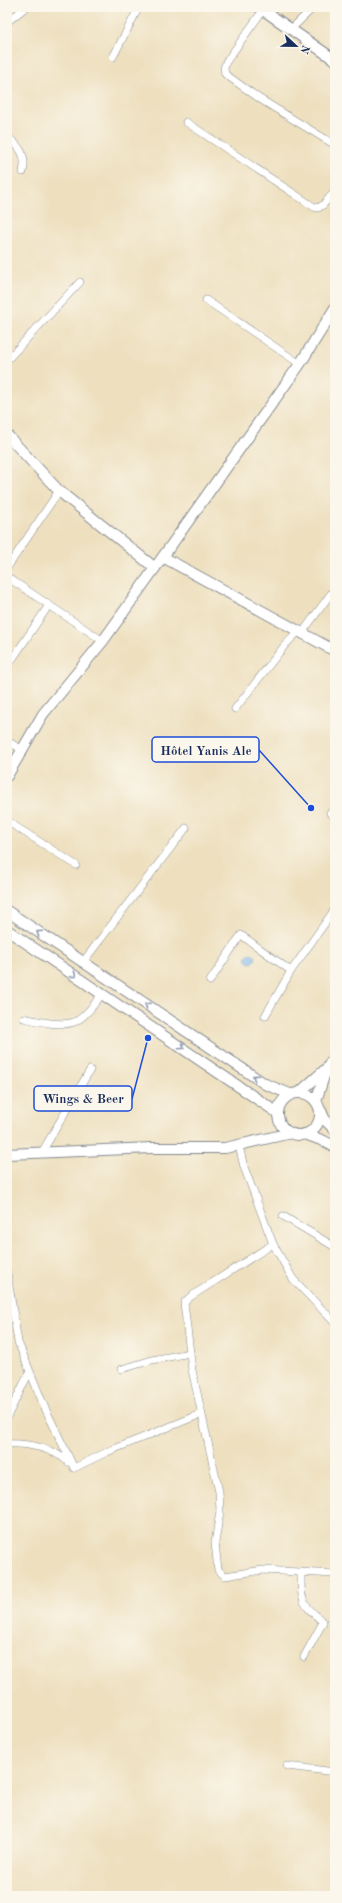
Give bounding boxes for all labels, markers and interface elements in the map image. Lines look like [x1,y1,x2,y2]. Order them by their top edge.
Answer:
north arrow [276,26,316,66]
text: N [297,43,311,56]
callout: Hôtel Yanis Ale [152,737,259,762]
text: Hôtel Yanis Ale [160,745,252,758]
one-way arrow [36,930,43,937]
one-way arrow [70,970,77,978]
one-way arrow [145,1003,152,1010]
one-way arrow [178,1043,185,1050]
one-way arrow [253,1075,260,1082]
callout: Wings & Beer [34,1086,132,1111]
text: Wings & Beer [42,1093,124,1106]

